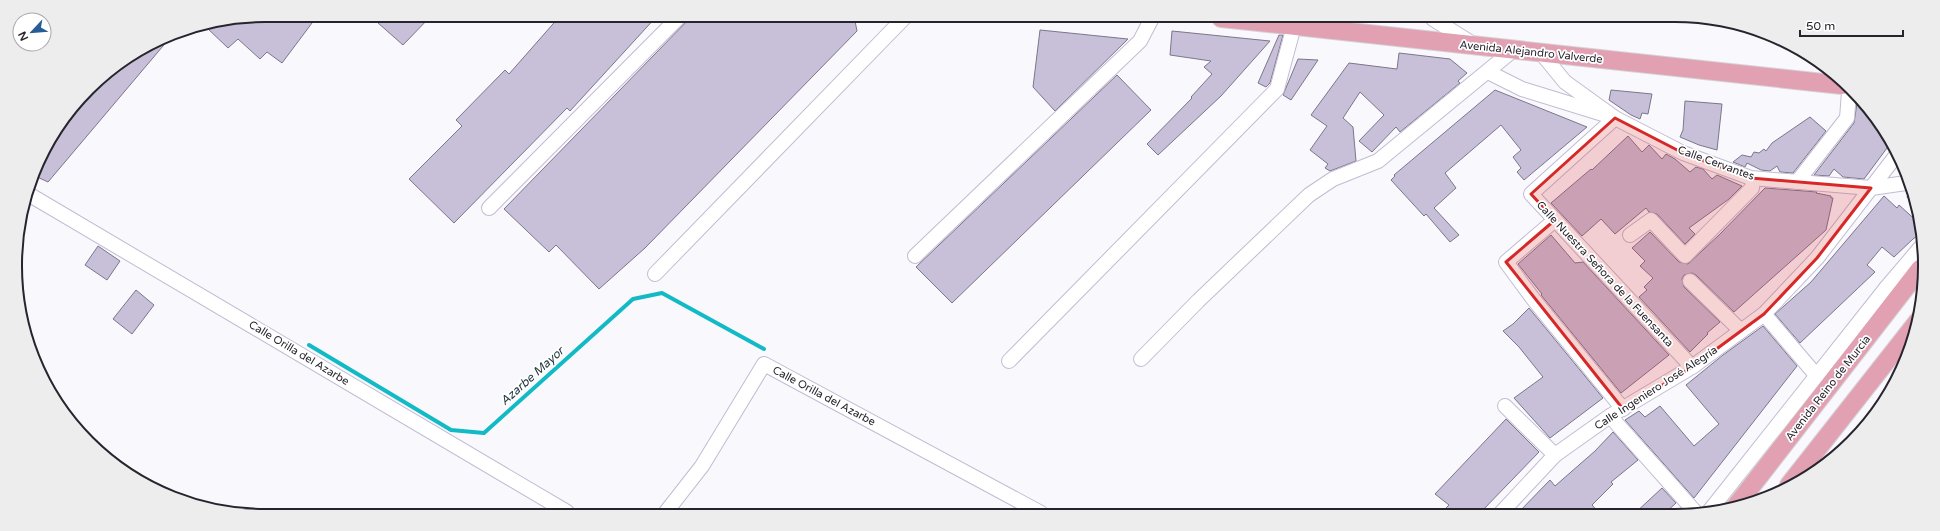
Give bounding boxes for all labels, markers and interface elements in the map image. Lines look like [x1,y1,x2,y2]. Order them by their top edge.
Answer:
north arrow [12,12,52,52]
scale bar [1800,12,1903,38]
text: 50 m [1806,19,1835,33]
text: N [16,29,31,43]
street label: Avenida Alejandro Valverde [1459,38,1603,66]
street label: Calle Cervantes [1676,143,1756,183]
street label: Calle Nuestra Señora de la Fuensanta [1534,198,1676,350]
street label: Calle Orilla del Azarbe [246,318,352,388]
street label: Avenida Reino de Murcia [1783,333,1873,443]
water label: Azarbe Mayor [498,343,568,408]
street label: Calle Ingeniero José Alegría [1592,343,1720,433]
street label: Calle Orilla del Azarbe [770,363,878,429]

